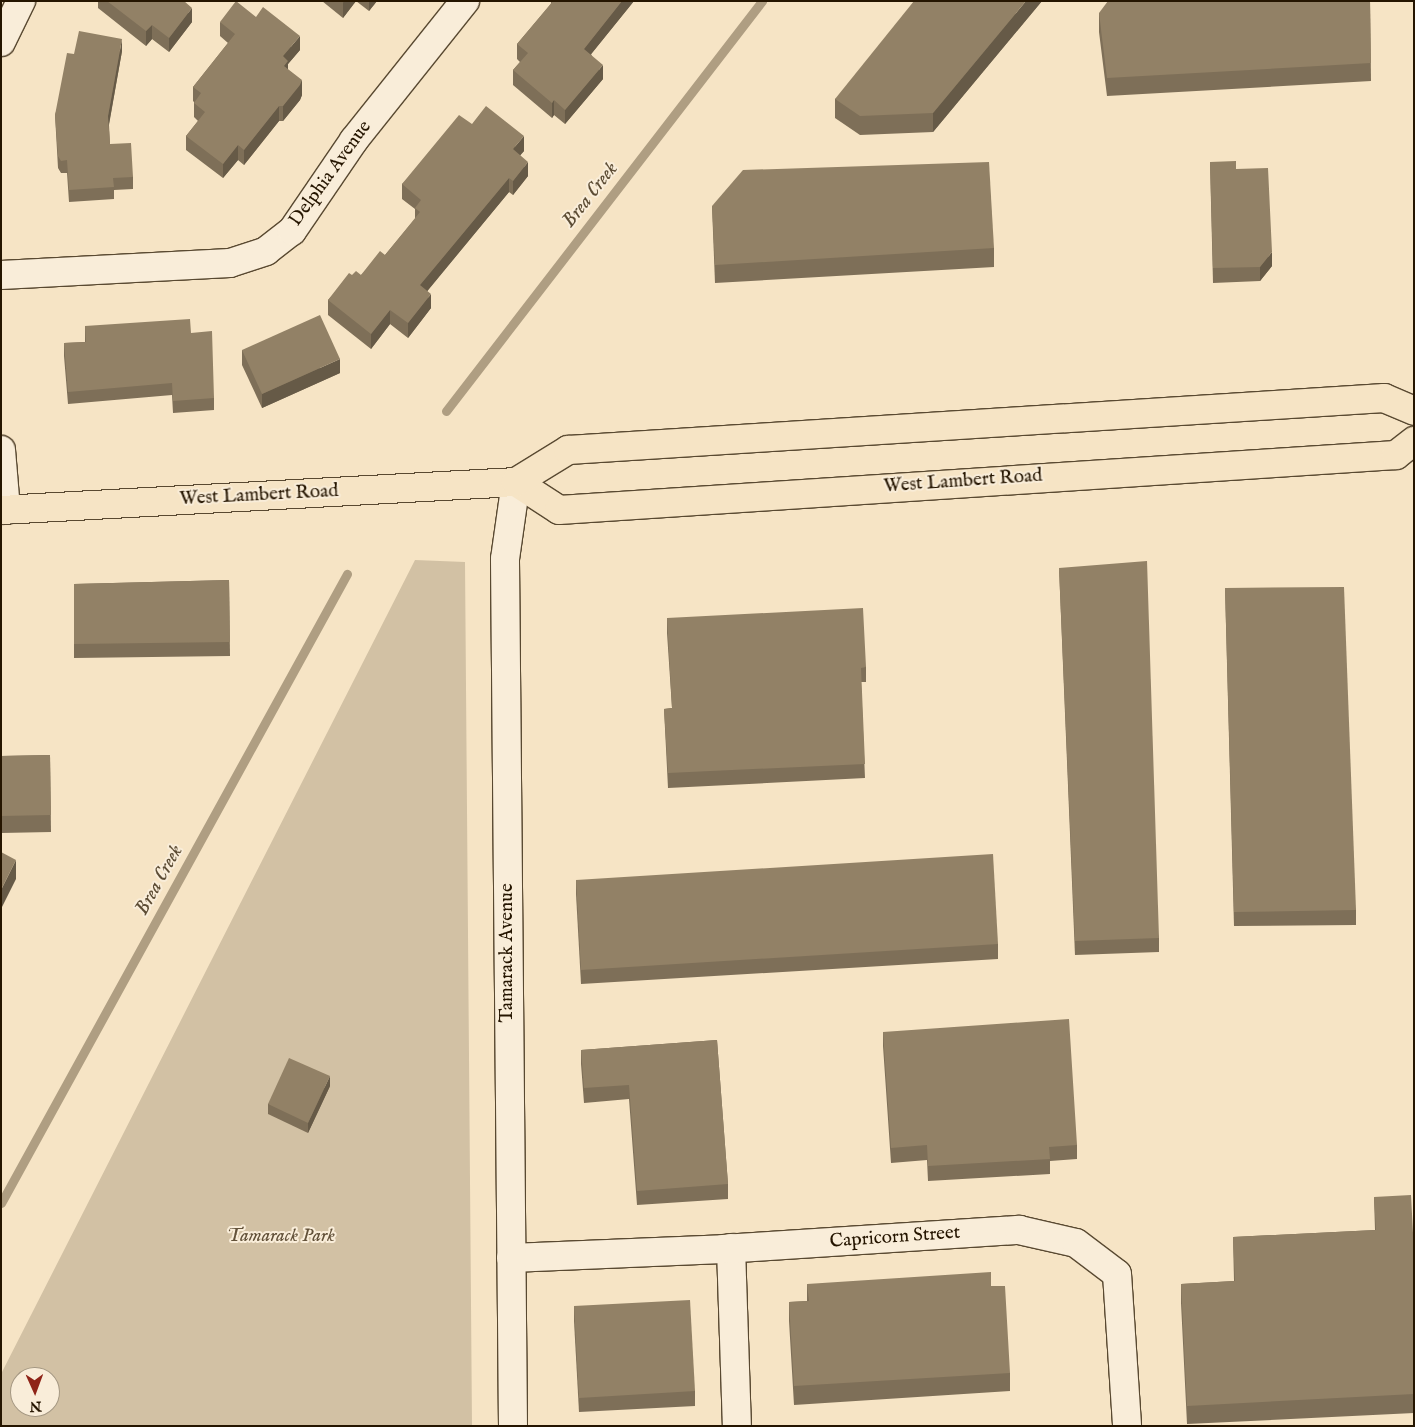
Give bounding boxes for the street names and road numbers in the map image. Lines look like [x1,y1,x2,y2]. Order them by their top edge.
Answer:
street label: Delphia Avenue [285,117,377,231]
street label: West Lambert Road [883,465,1043,499]
street label: West Lambert Road [179,480,339,512]
street label: Tamarack Avenue [497,883,519,1023]
street label: Capricorn Street [829,1222,961,1254]

